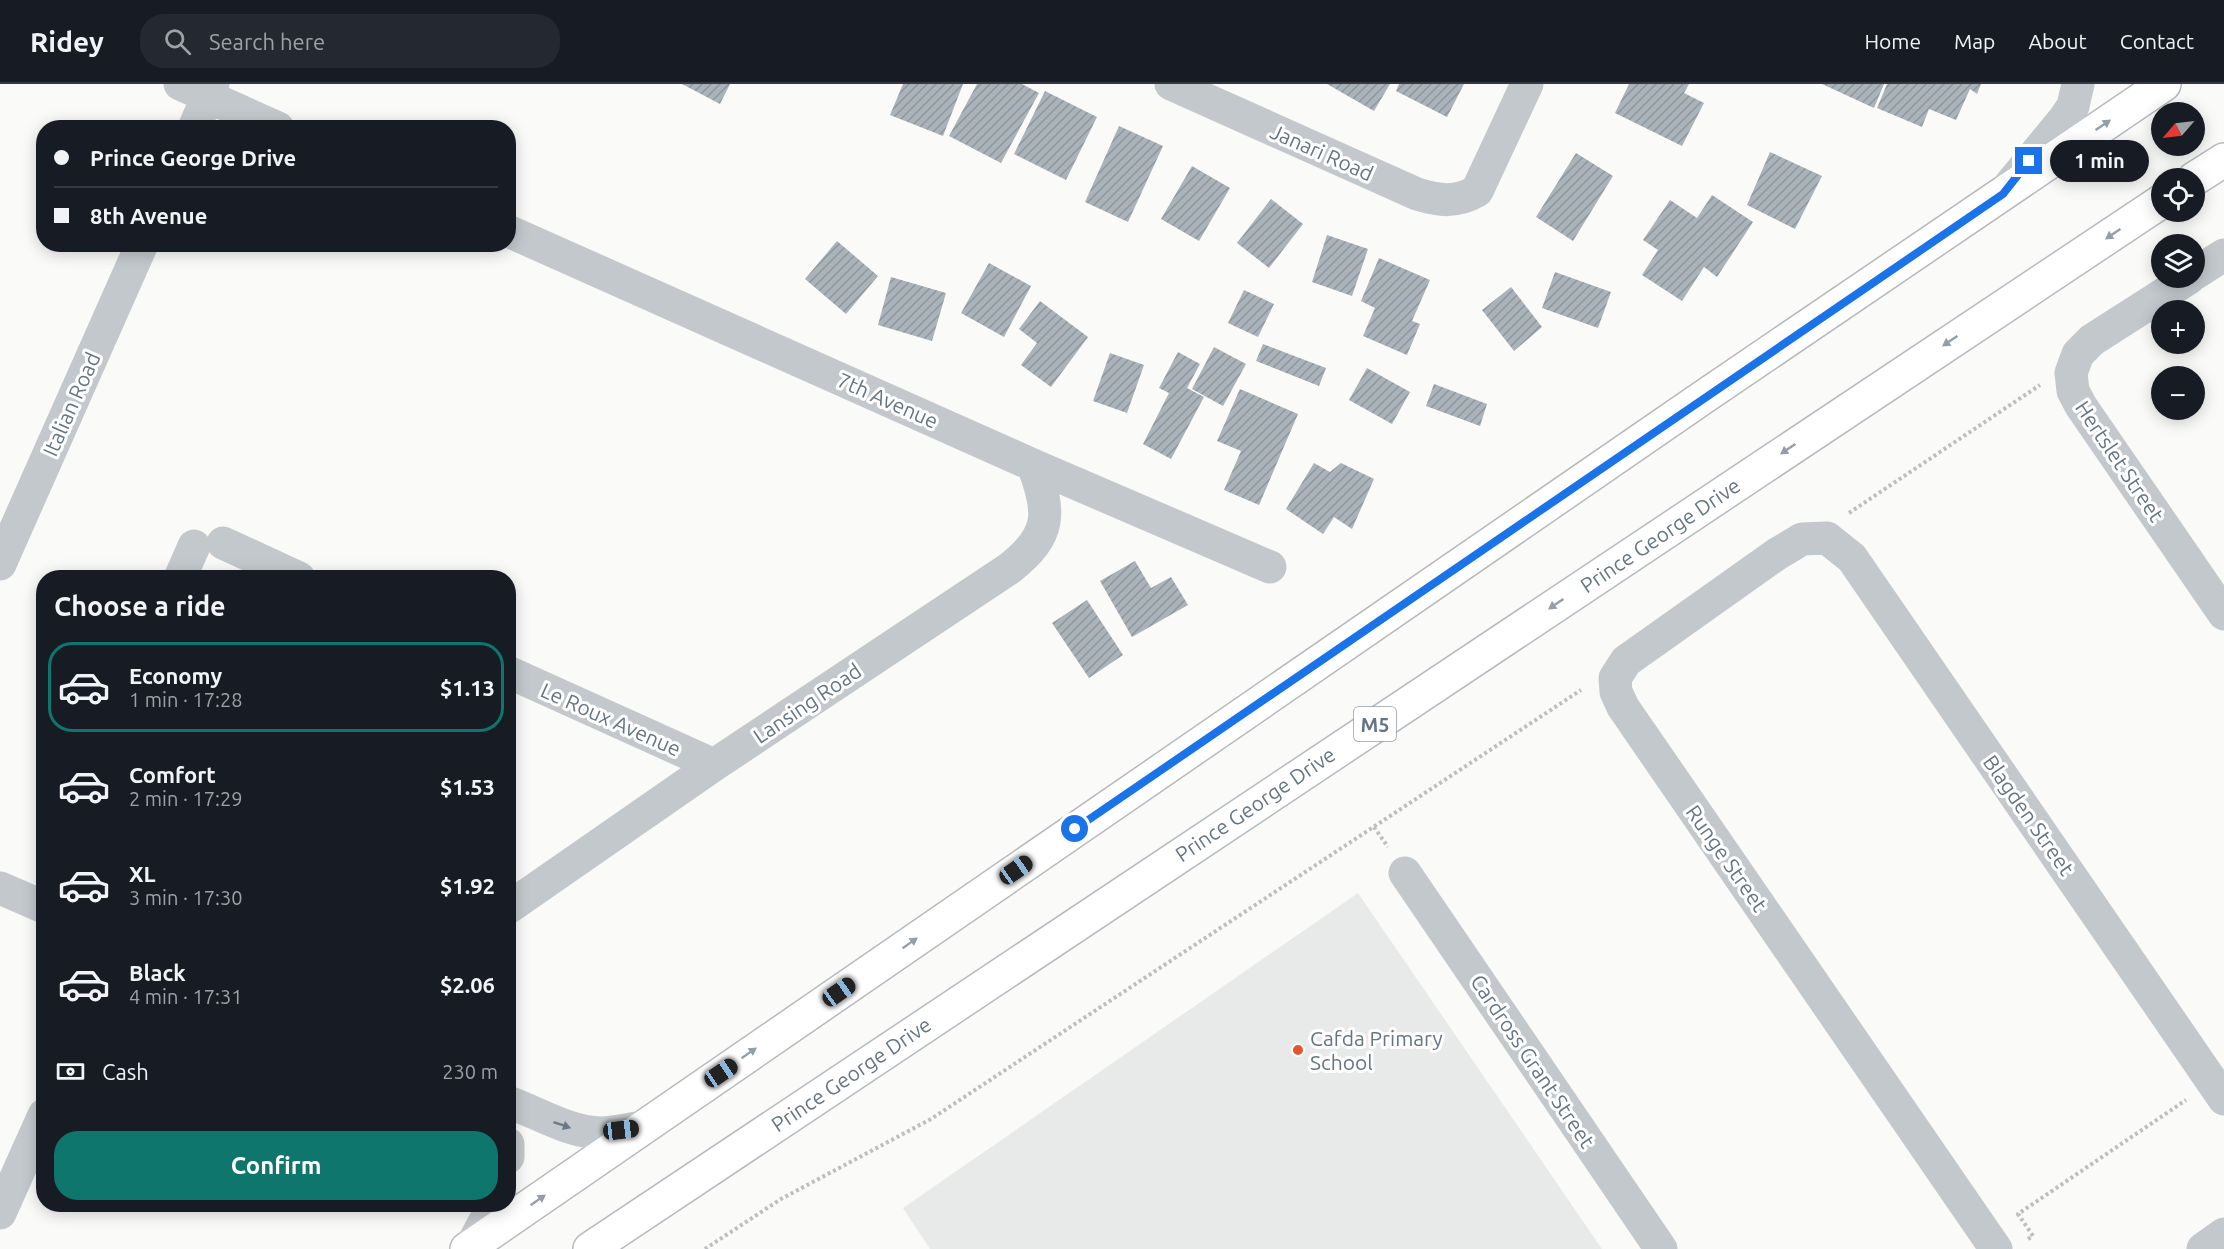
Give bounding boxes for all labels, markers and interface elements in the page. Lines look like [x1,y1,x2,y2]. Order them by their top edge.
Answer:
search box [140,14,560,68]
icon: search [161,25,194,58]
text: Ridey [30,26,104,57]
text: Search here [209,29,325,54]
text: Home [1864,29,1921,53]
text: Map [1954,29,1995,53]
text: About [2028,29,2087,53]
text: Contact [2120,29,2194,53]
north arrow [2151,102,2205,156]
map controls [2151,102,2205,420]
street label: Janari Road [1267,119,1377,185]
one-way arrow [2095,119,2111,131]
callout: 1 min [2050,140,2149,182]
text: Prince George Drive [90,145,296,170]
route end [2015,147,2042,174]
text: 1 min [2074,149,2125,172]
button: locate [2151,168,2205,222]
text: 8th Avenue [90,203,207,228]
one-way arrow [2105,228,2121,239]
button: layers [2151,234,2205,288]
button: + [2151,300,2205,354]
one-way arrow [1942,336,1959,347]
street label: Italian Road [37,348,105,460]
button: − [2151,366,2205,420]
street label: 7th Avenue [834,367,942,433]
street label: Hertslet Street [2071,396,2169,526]
one-way arrow [1780,444,1796,455]
street label: Prince George Drive [1576,473,1744,597]
text: Choose a ride [54,591,226,621]
one-way arrow [1548,598,1564,610]
street label: Lansing Road [748,658,866,748]
icon: car [57,660,111,714]
text: Economy [129,663,222,688]
text: $1.13 [440,675,495,700]
street label: Le Roux Avenue [537,677,685,761]
text: 1 min · 17:28 [129,688,243,711]
road number: M5 [1354,707,1396,741]
street label: Prince George Drive [1171,742,1339,866]
street label: Blagden Street [1979,750,2079,880]
icon: car [57,759,111,813]
text: Comfort [129,762,216,787]
text: $1.53 [440,774,495,799]
text: 2 min · 17:29 [129,787,243,810]
street label: Runge Street [1682,800,1772,916]
route start [1061,815,1088,842]
car [996,852,1036,888]
icon: car [57,858,111,912]
text: XL [129,861,156,886]
text: $1.92 [440,873,495,898]
text: 3 min · 17:30 [129,886,243,909]
one-way arrow [902,937,918,949]
icon: car [57,957,111,1011]
text: Black [129,960,186,985]
street label: Cardross Grant Street [1466,970,1600,1152]
text: $2.06 [440,972,495,997]
car [819,974,859,1010]
text: 4 min · 17:31 [129,985,243,1008]
street label: Prince George Drive [767,1012,935,1136]
place label: Cafda Primary School [1310,1026,1443,1074]
marker: Cafda Primary School [1291,1043,1305,1057]
one-way arrow [741,1047,757,1059]
icon: cash [54,1055,87,1088]
car [701,1055,741,1091]
text: Cash [102,1059,149,1084]
text: 230 m [442,1060,498,1083]
car [602,1119,640,1141]
one-way arrow [553,1120,571,1130]
button: Confirm [54,1131,498,1200]
one-way arrow [529,1194,545,1206]

